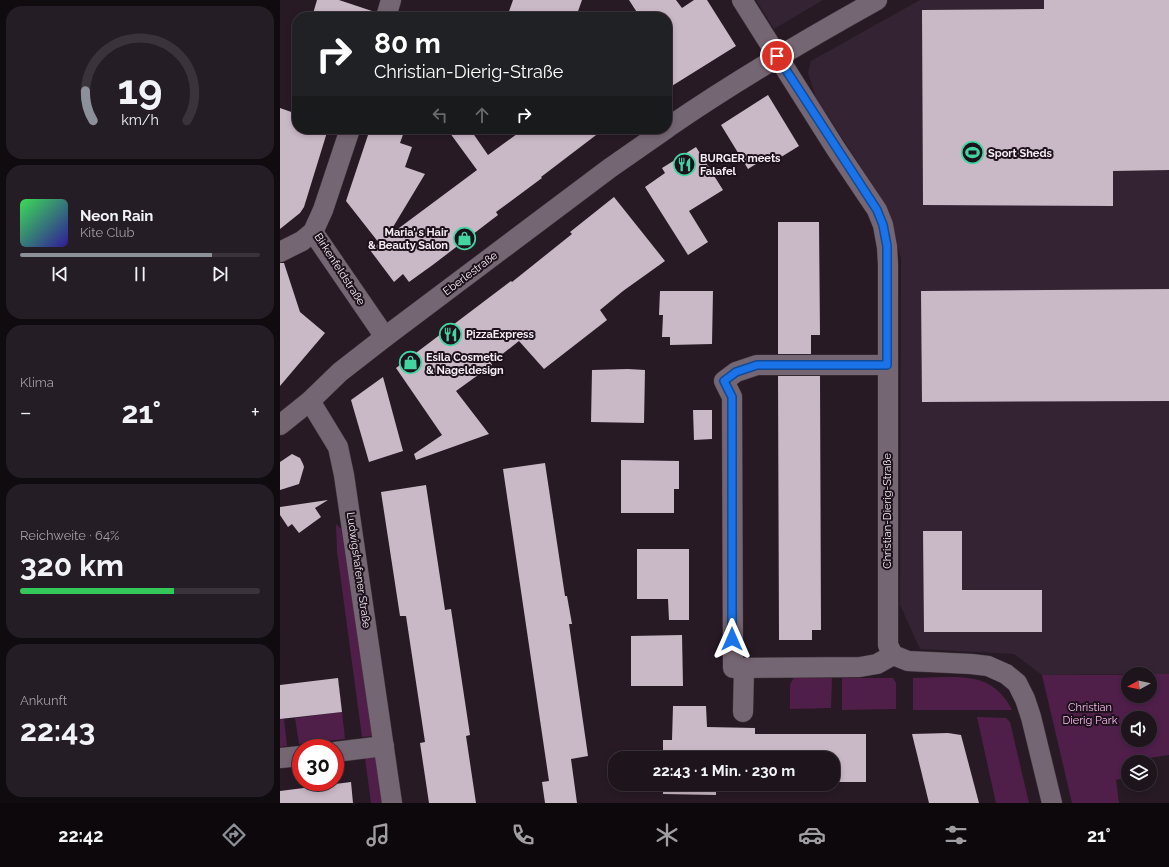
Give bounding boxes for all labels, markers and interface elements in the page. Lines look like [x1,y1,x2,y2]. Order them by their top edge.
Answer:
text: 80 m [374,27,441,60]
icon: right [308,28,360,80]
pin [760,39,794,73]
icon: arrive [766,45,788,67]
text: Christian-Dierig-Straße [374,61,563,82]
text: 19 [117,65,163,114]
icon: left [429,104,451,126]
icon: ahead [471,104,493,126]
icon: right [513,104,535,126]
text: km/h [121,111,159,127]
sports icon: Sport Sheds [959,140,985,166]
place label: Sport Sheds [988,147,1053,160]
restaurant icon: BURGER meets Falafel [671,151,697,177]
place label: BURGER meets Falafel [700,152,781,178]
text: Neon Rain [80,207,153,225]
text: Kite Club [80,225,135,240]
shop icon: Maria' s Hair & Beauty Salon [451,225,477,251]
place label: Maria' s Hair & Beauty Salon [368,226,449,252]
street label: Birkenfeldstraße [312,231,368,308]
street label: Eberlestraße [441,248,500,298]
icon: previous [49,263,71,285]
icon: pause [129,263,151,285]
icon: next [209,263,231,285]
restaurant icon: PizzaExpress [438,321,464,347]
place label: PizzaExpress [466,328,534,341]
shop icon: Esila Cosmetic & Nageldesign [397,350,423,376]
place label: Esila Cosmetic & Nageldesign [426,351,504,377]
text: Klima [20,375,54,390]
text: 21° [122,395,161,430]
text: − [20,399,32,425]
text: + [251,399,260,425]
street label: Christian-Dierig-Straße [881,453,894,569]
street label: Ludwigshafener Straße [344,511,373,630]
text: Reichweite · 64% [20,528,119,543]
text: 320 km [20,548,124,583]
position arrow [711,618,753,660]
north arrow [1121,667,1157,703]
map controls [1121,667,1157,791]
text: Ankunft [20,693,67,708]
park label: Christian Dierig Park [1062,701,1118,727]
button: sound [1121,711,1157,747]
text: 22:43 [20,713,95,748]
speed limit sign: 30 [292,739,344,791]
button: layers [1121,755,1157,791]
text: 22:43 · 1 Min. · 230 m [653,762,795,780]
icon: directions [220,821,248,849]
icon: music [364,821,392,849]
icon: phone [509,821,537,849]
icon: climate [653,821,681,849]
icon: car [798,821,826,849]
icon: filters [942,821,970,849]
text: 22:42 [58,825,103,846]
text: 21° [1087,825,1111,846]

